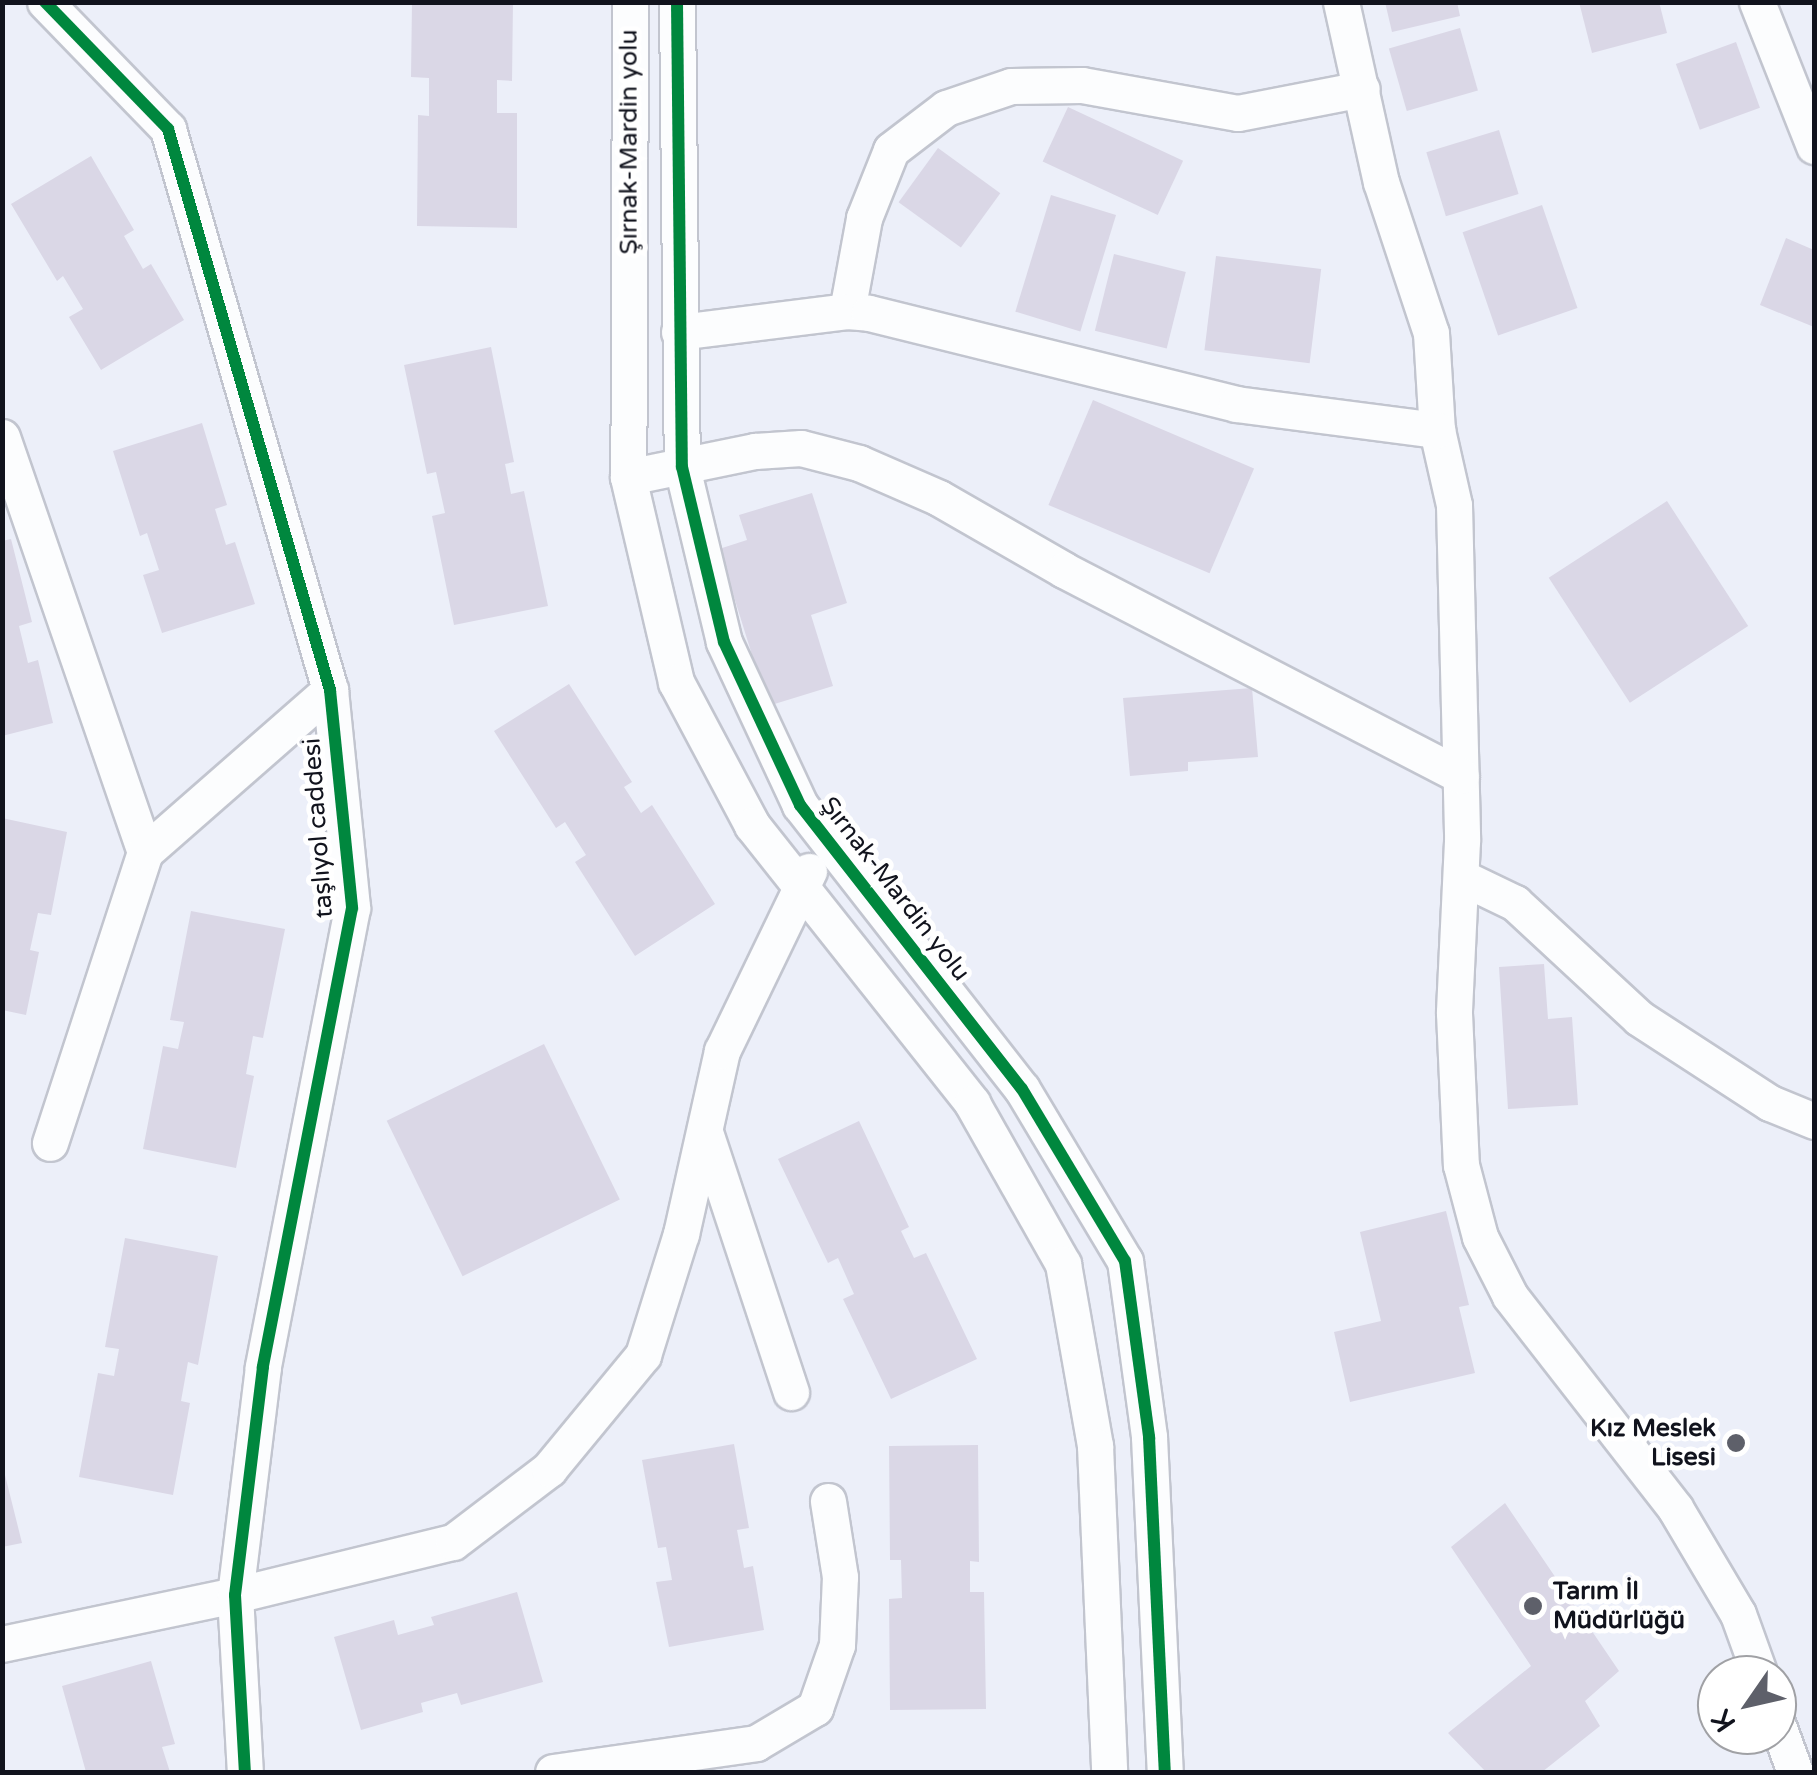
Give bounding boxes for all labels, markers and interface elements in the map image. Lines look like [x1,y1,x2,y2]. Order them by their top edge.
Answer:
street label: Şırnak-Mardin yolu [614,29,644,255]
street label: taşlıyol caddesi [297,737,339,919]
street label: Şırnak-Mardin yolu [814,791,976,987]
place label: Kız Meslek Lisesi [1590,1414,1716,1473]
marker: Kız Meslek Lisesi [1725,1432,1747,1454]
place label: Tarım İl Müdürlüğü [1553,1577,1685,1636]
marker: Tarım İl Müdürlüğü [1522,1595,1544,1617]
north arrow [1697,1655,1797,1755]
text: K [1704,1703,1743,1738]

